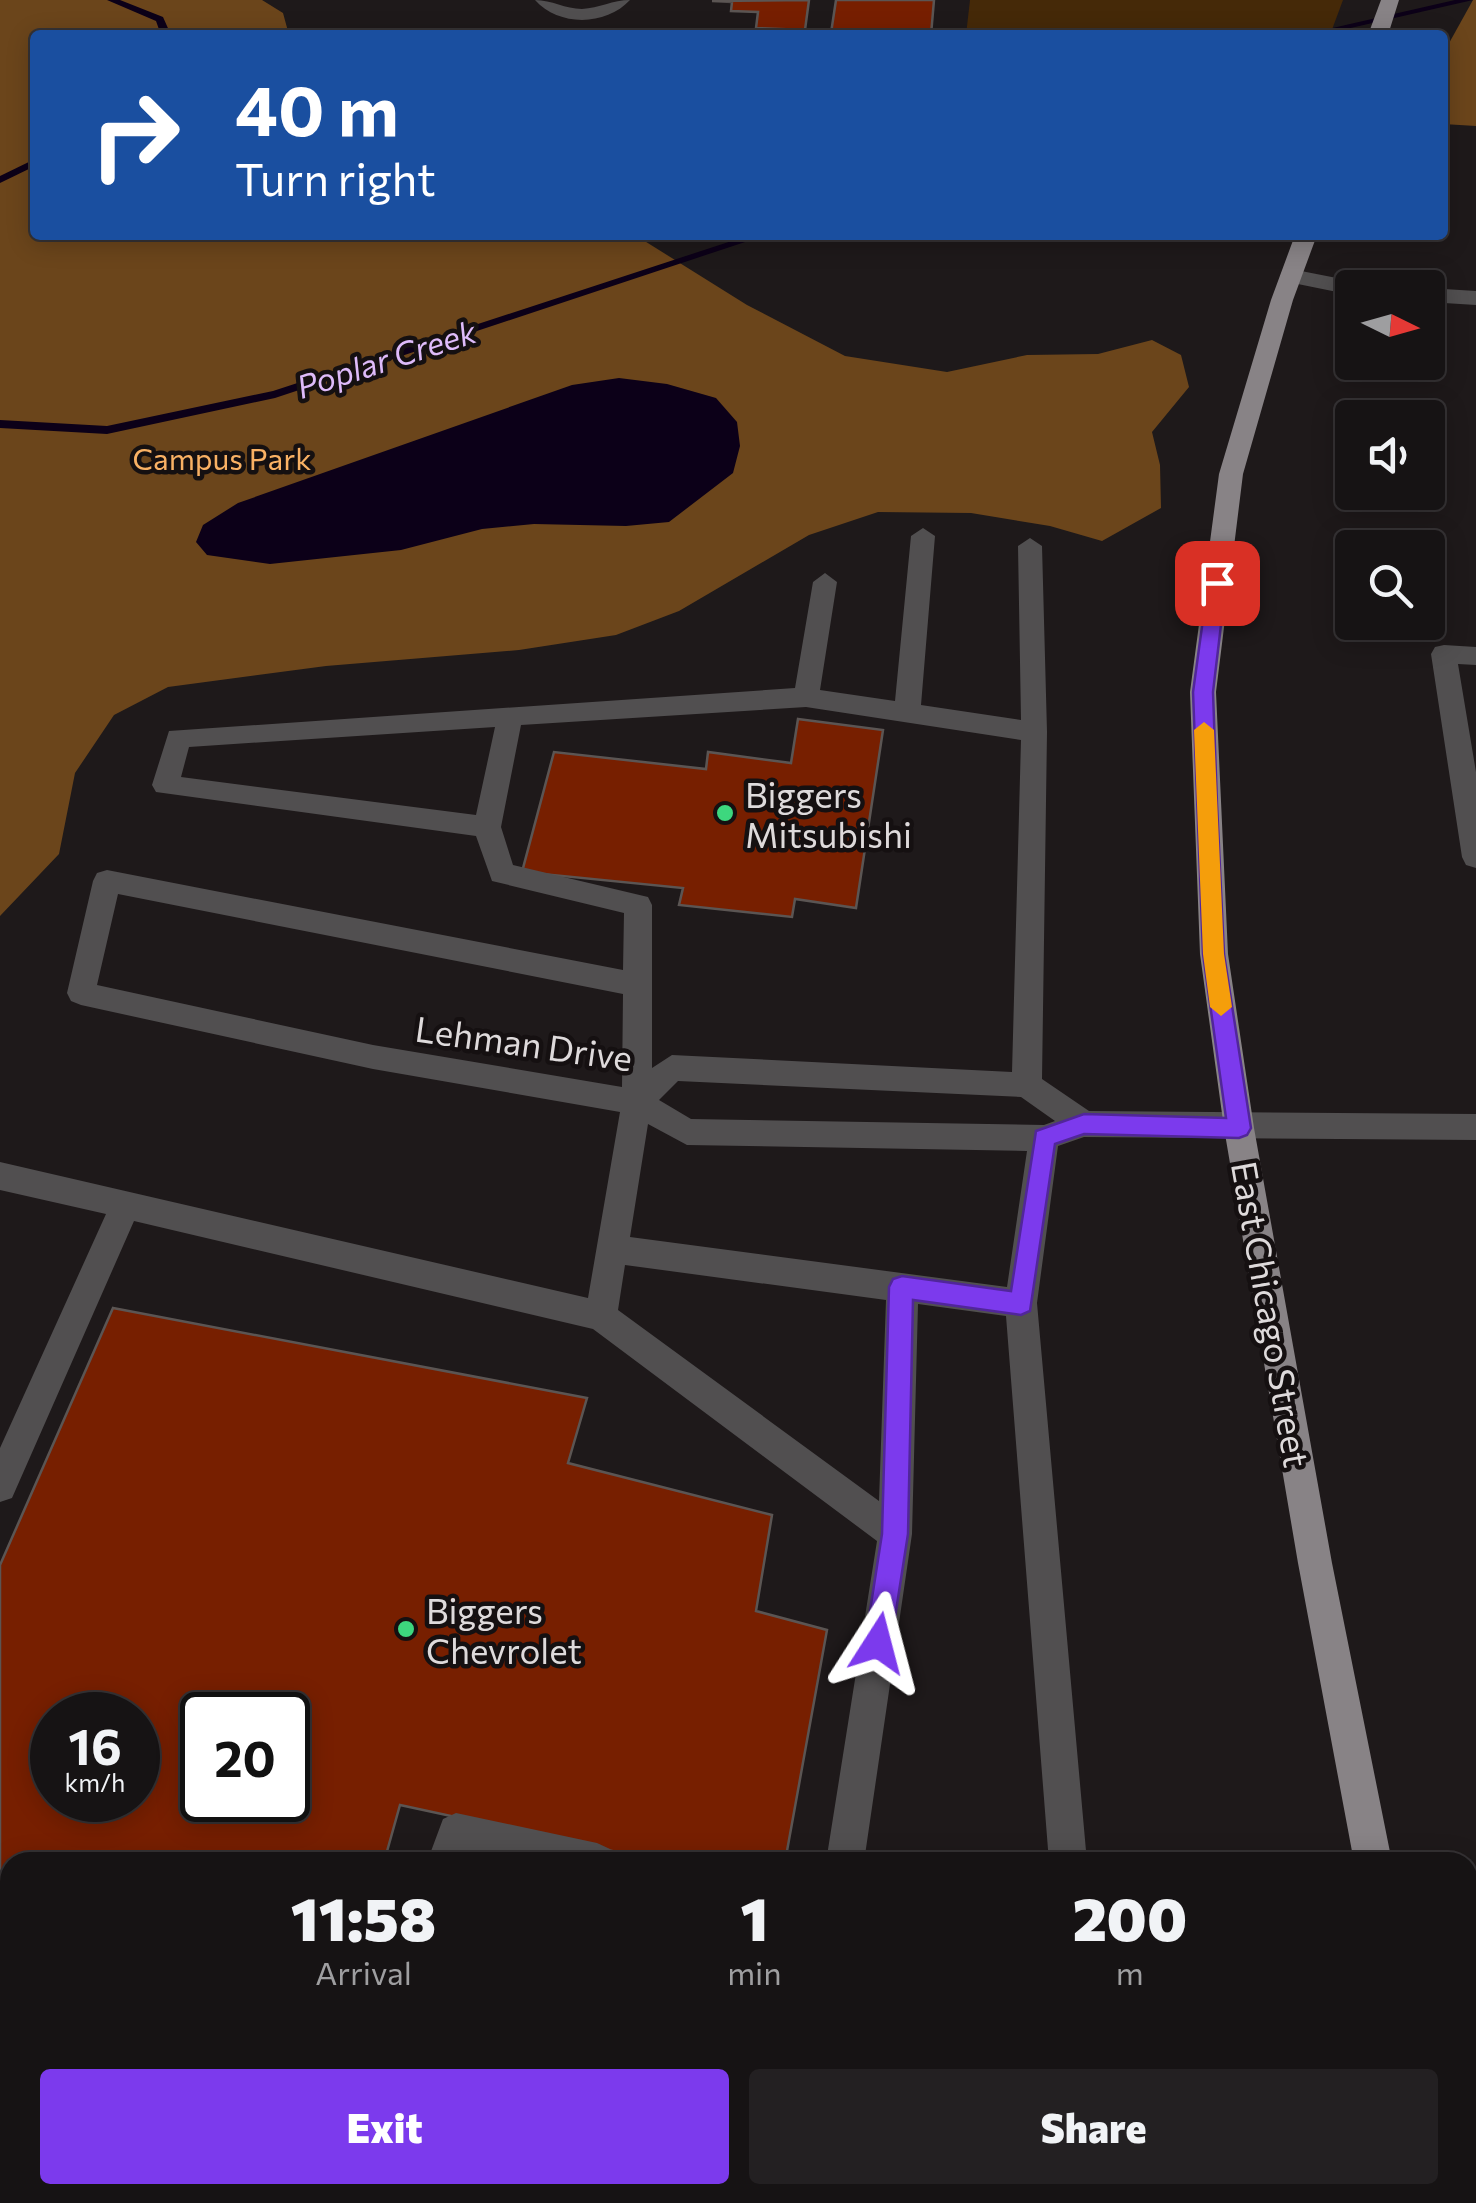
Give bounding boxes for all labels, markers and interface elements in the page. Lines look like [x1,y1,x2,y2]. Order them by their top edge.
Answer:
text: 40 m [235,65,399,150]
icon: right [70,70,200,200]
text: Turn right [235,150,436,205]
north arrow [1335,270,1445,380]
map controls [1335,270,1445,640]
water label: Poplar Creek [291,310,482,406]
button: sound [1335,400,1445,510]
park label: Campus Park [132,439,312,476]
button: search [1335,530,1445,640]
pin [1175,541,1260,626]
icon: arrive [1190,556,1245,611]
place label: Biggers Mitsubishi [745,772,912,855]
marker: Biggers Mitsubishi [714,802,736,824]
street label: Lehman Drive [413,1005,635,1079]
street label: East Chicago Street [1224,1158,1320,1470]
place label: Biggers Chevrolet [426,1588,582,1671]
position arrow [826,1591,930,1695]
marker: Biggers Chevrolet [395,1618,417,1640]
speed limit sign: 20 [180,1692,310,1822]
text: 16 [68,1714,122,1775]
text: km/h [65,1767,125,1797]
text: 11:58 [291,1880,436,1953]
text: 1 [740,1880,768,1953]
text: 200 [1072,1880,1187,1953]
text: Arrival [315,1952,412,1992]
text: min [727,1952,782,1992]
text: m [1116,1952,1144,1992]
button: Exit [40,2069,729,2184]
button: Share [749,2069,1438,2184]

